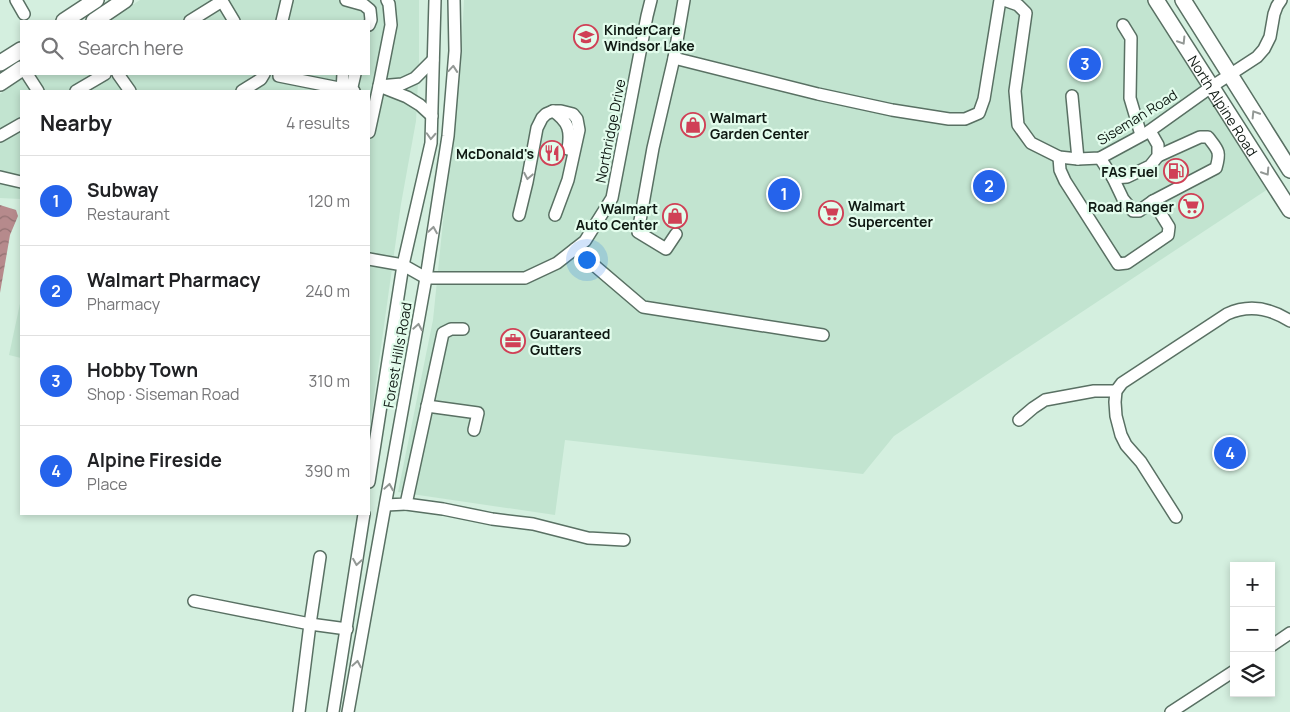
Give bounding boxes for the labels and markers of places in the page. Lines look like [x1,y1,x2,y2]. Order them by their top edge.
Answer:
place label: KinderCare Windsor Lake [604,20,695,55]
school or university icon: KinderCare Windsor Lake [573,24,599,50]
pin: 3 [1069,45,1101,83]
place label: Walmart Garden Center [710,108,810,143]
shop icon: Walmart Garden Center [680,112,706,138]
restaurant icon: McDonald's [539,140,565,166]
place label: McDonald's [456,144,534,163]
fuel station icon: FAS Fuel [1163,158,1189,184]
place label: FAS Fuel [1101,162,1158,181]
pin: 2 [973,167,1005,205]
pin: 1 [768,175,800,213]
supermarket icon: Road Ranger [1178,193,1204,219]
place label: Walmart Supercenter [848,196,933,231]
place label: Road Ranger [1088,197,1174,216]
place label: Walmart Auto Center [576,199,658,234]
supermarket icon: Walmart Supercenter [818,200,844,226]
shop icon: Walmart Auto Center [662,203,688,229]
place label: Guaranteed Gutters [530,324,610,359]
office icon: Guaranteed Gutters [500,328,526,354]
pin: 4 [1214,434,1246,472]

